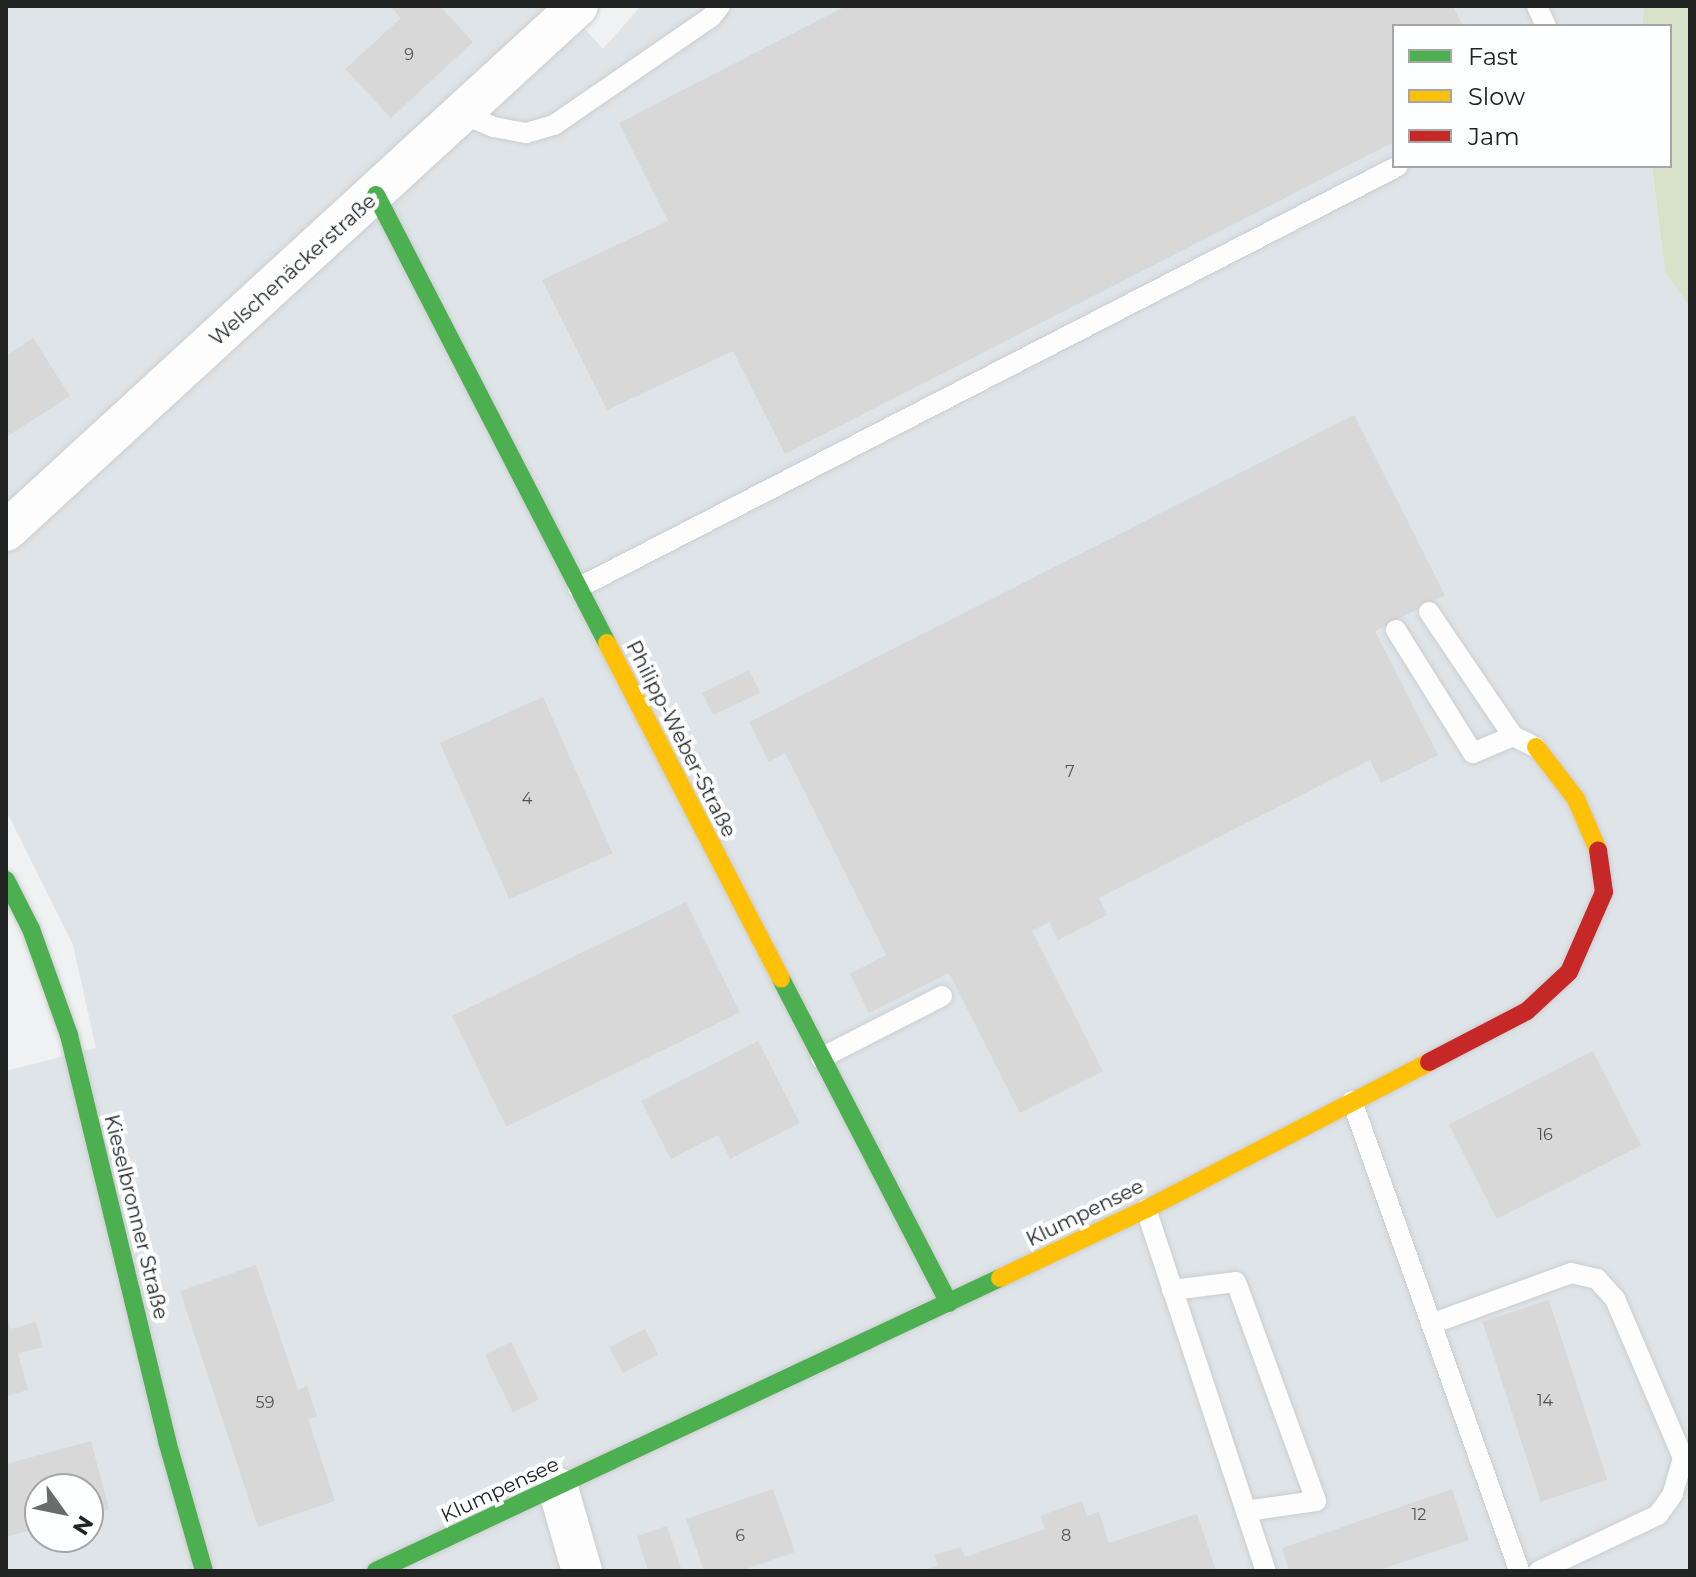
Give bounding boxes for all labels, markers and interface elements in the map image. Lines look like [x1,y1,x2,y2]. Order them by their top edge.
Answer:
legend [1392,24,1672,168]
text: Fast [1468,42,1518,71]
house number: 9 [404,45,414,65]
text: Slow [1468,82,1525,111]
text: Jam [1468,122,1520,151]
street label: Welschenäckerstraße [205,189,381,351]
street label: Philipp-Weber-Straße [621,637,741,841]
house number: 7 [1065,762,1075,782]
house number: 4 [522,789,532,809]
street label: Kieselbronner Straße [99,1112,173,1322]
house number: 16 [1537,1125,1553,1145]
street label: Klumpensee [1023,1174,1147,1252]
house number: 14 [1537,1391,1553,1411]
house number: 59 [256,1393,274,1413]
street label: Klumpensee [437,1452,563,1528]
north arrow [24,1473,104,1553]
house number: 12 [1412,1505,1426,1525]
text: N [67,1510,99,1540]
house number: 6 [735,1526,745,1546]
house number: 8 [1061,1526,1071,1546]

